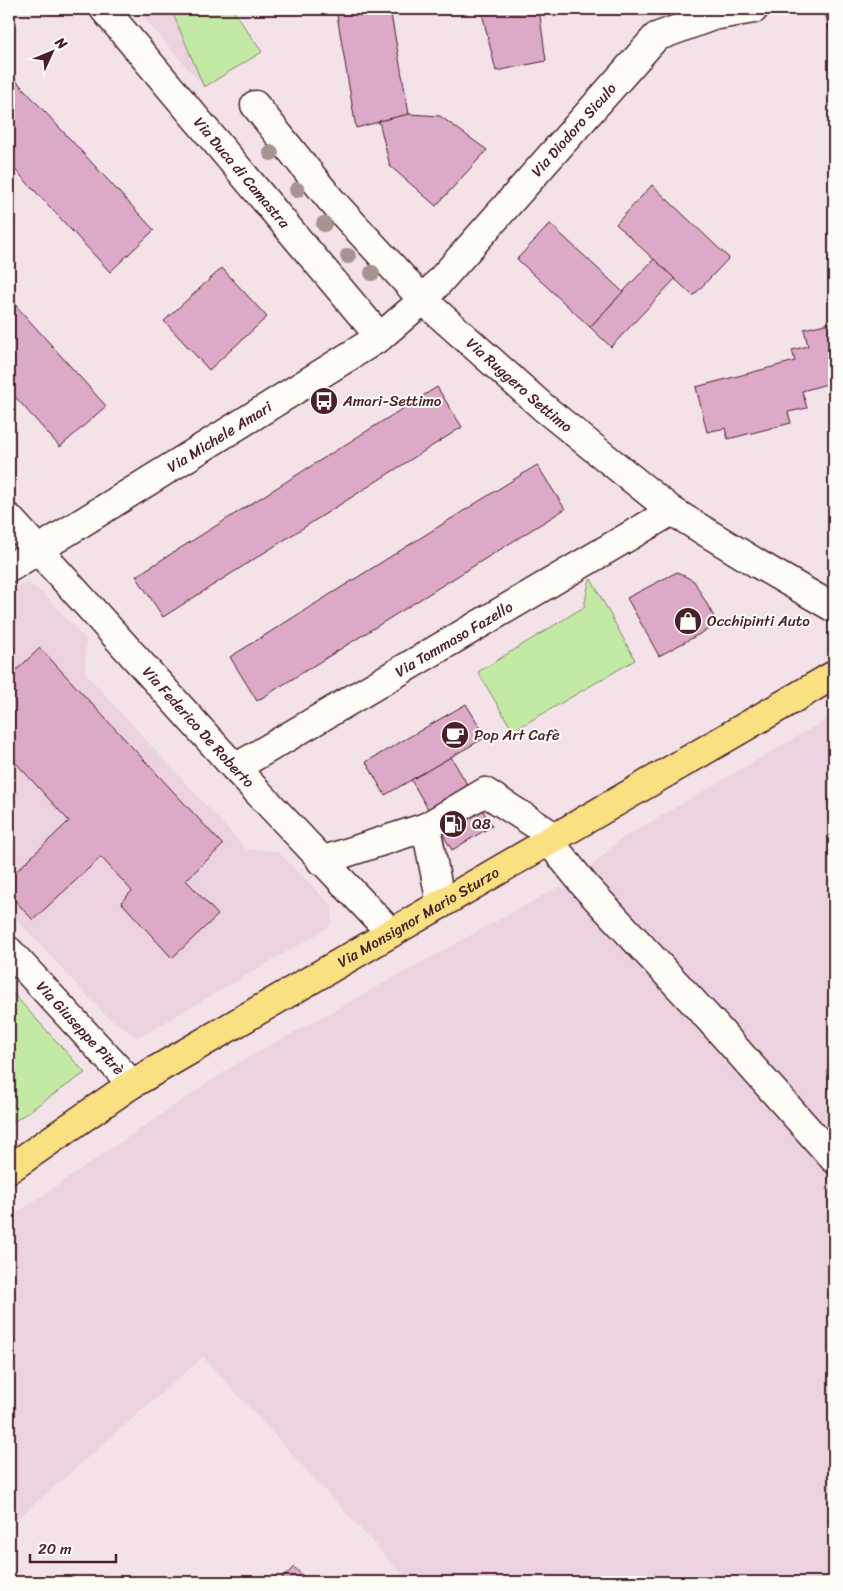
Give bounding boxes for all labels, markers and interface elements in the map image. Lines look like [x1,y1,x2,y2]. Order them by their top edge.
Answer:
north arrow [28,28,78,78]
text: N [48,30,74,56]
street label: Via Diodoro Siculo [524,76,623,183]
street label: Via Duca di Camastra [187,111,297,235]
street label: Via Ruggero Settimo [460,331,579,439]
bus stop icon: Amari-Settimo [309,386,339,416]
place label: Amari-Settimo [342,388,442,414]
street label: Via Michele Amari [162,394,278,480]
street label: Via Tommaso Fazello [390,594,518,684]
shop icon: Occhipinti Auto [673,606,703,636]
place label: Occhipinti Auto [707,608,810,634]
street label: Via Federico De Roberto [136,660,261,794]
cafe icon: Pop Art Cafè [440,720,470,750]
place label: Pop Art Cafè [474,722,560,748]
fuel station icon: Q8 [438,809,468,839]
place label: Q8 [472,811,491,837]
street label: Via Monsignor Mario Sturzo [332,859,505,975]
street label: Via Giuseppe Pitrè [30,975,131,1082]
scale bar [30,1531,116,1563]
text: 20 m [38,1536,72,1562]

